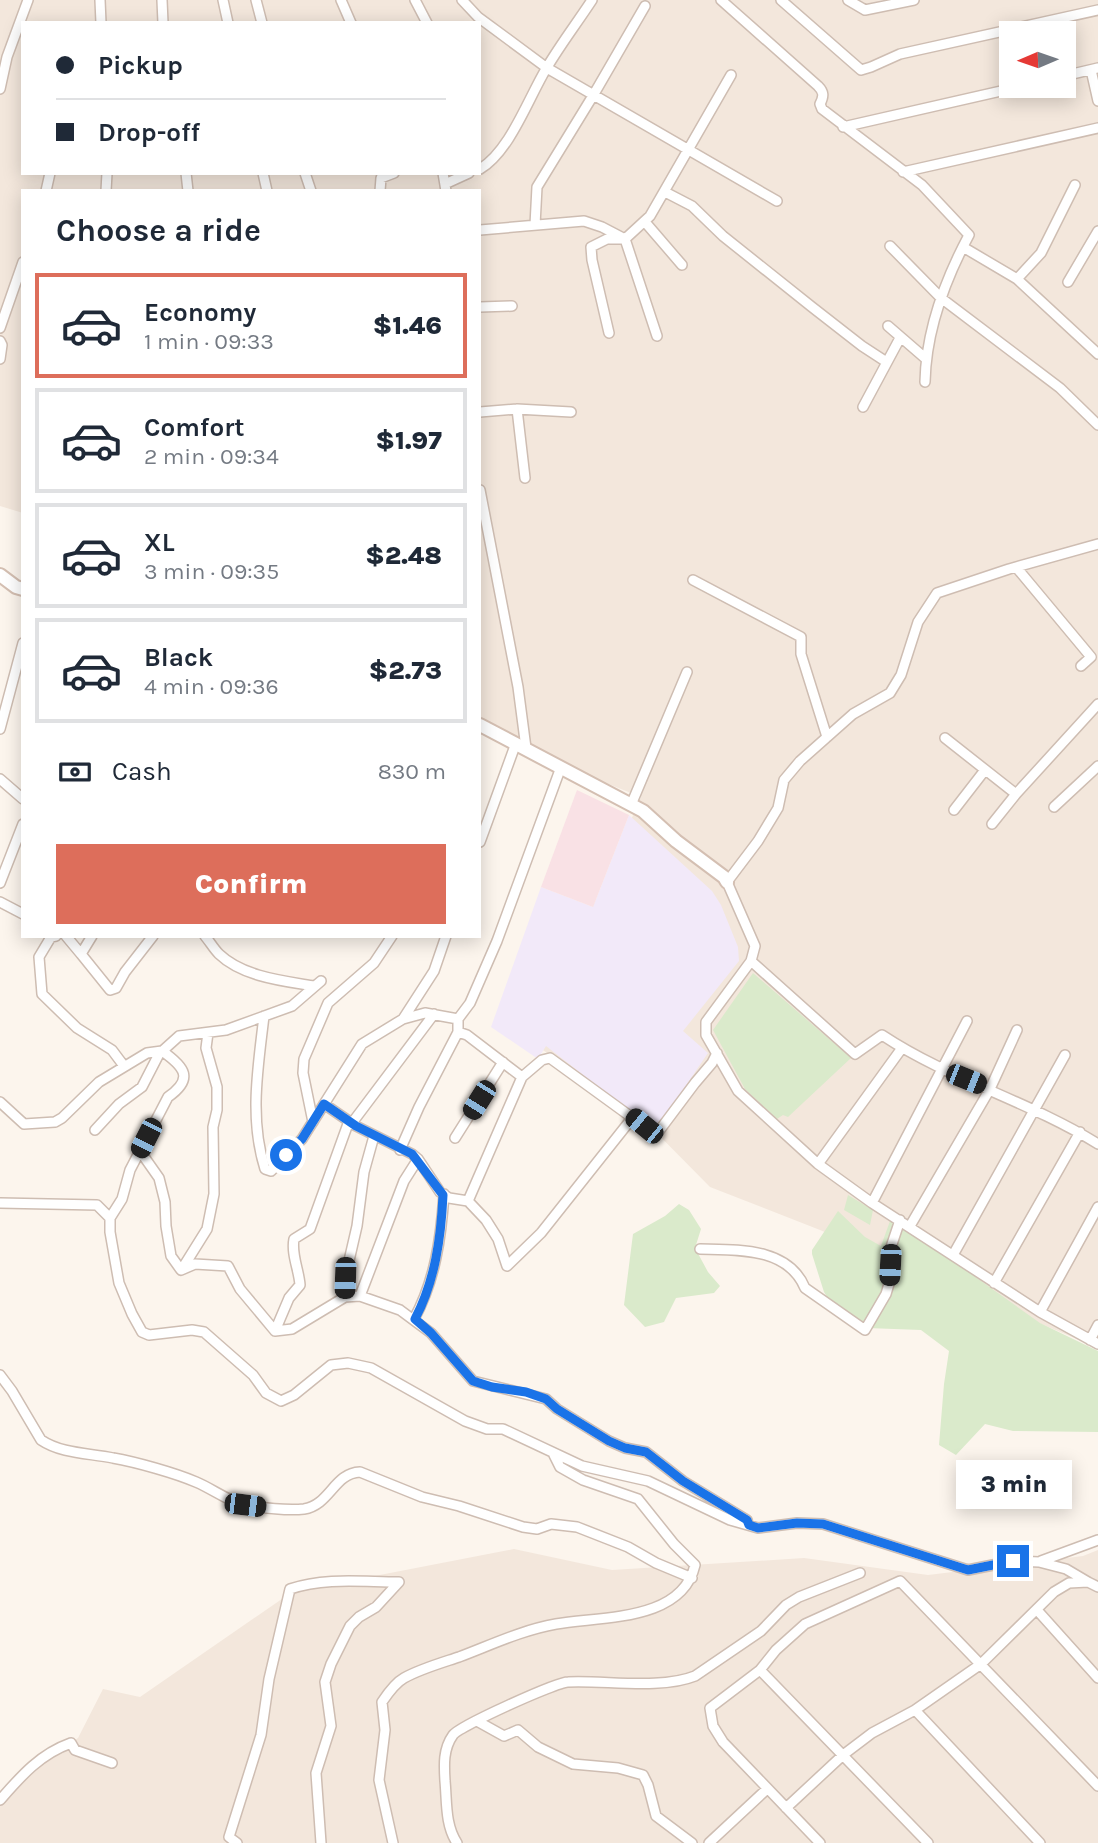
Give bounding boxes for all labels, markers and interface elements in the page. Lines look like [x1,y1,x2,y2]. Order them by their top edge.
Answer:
north arrow [999,21,1076,98]
map controls [999,21,1076,98]
text: Pickup [98,50,183,81]
text: Drop-off [98,117,200,148]
text: Choose a ride [56,212,261,249]
icon: car [60,294,123,357]
text: Economy [144,297,256,328]
text: $1.46 [373,310,442,341]
text: 1 min · 09:33 [144,328,274,355]
icon: car [60,409,123,472]
text: Comfort [144,412,245,443]
text: $1.97 [376,425,442,456]
text: 2 min · 09:34 [144,443,279,470]
icon: car [60,524,123,587]
text: XL [144,527,175,558]
text: $2.48 [365,540,442,571]
text: 3 min · 09:35 [144,558,279,585]
icon: car [60,639,123,702]
text: Black [144,642,213,673]
text: $2.73 [369,655,442,686]
text: 4 min · 09:36 [144,673,279,700]
icon: cash [56,753,94,791]
text: Cash [112,756,172,787]
text: 830 m [378,758,446,785]
button: Confirm [56,844,446,924]
car [943,1061,990,1097]
car [459,1077,500,1123]
car [622,1105,667,1147]
car [128,1115,165,1161]
route start [270,1139,302,1171]
car [879,1243,902,1287]
car [334,1257,357,1299]
callout: 3 min [955,1460,1071,1508]
text: 3 min [981,1471,1047,1498]
car [223,1492,268,1518]
route end [997,1545,1029,1577]

